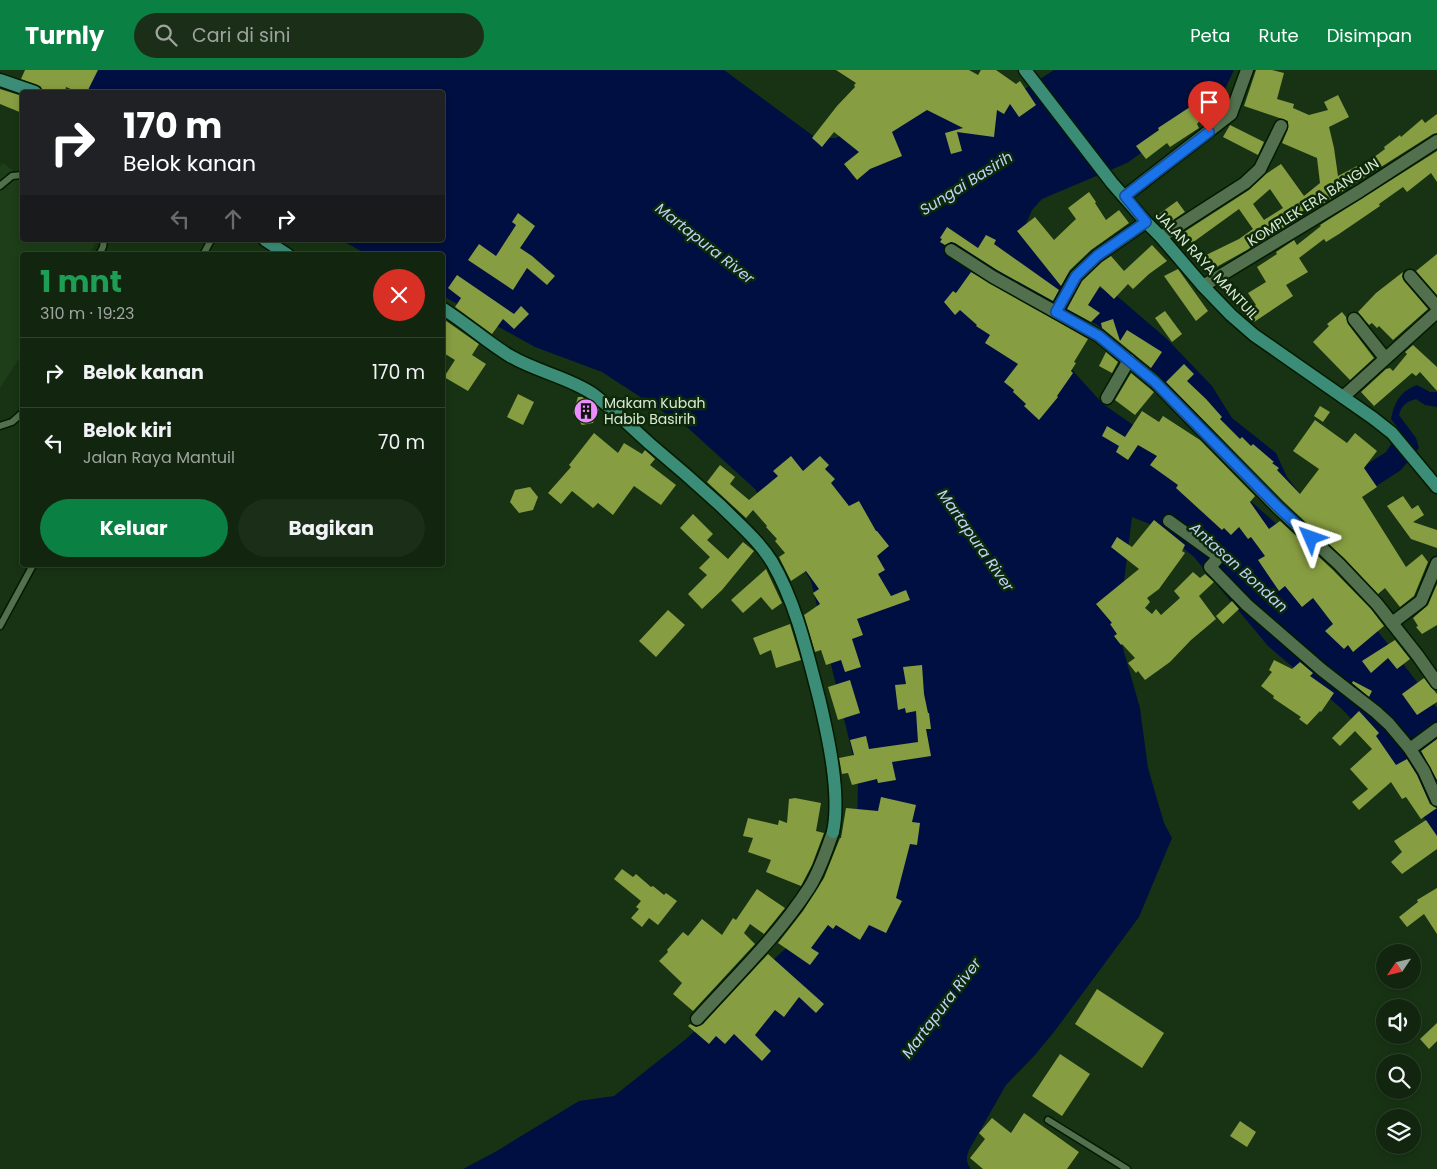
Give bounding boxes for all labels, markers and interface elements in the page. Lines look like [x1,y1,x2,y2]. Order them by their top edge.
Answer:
search box [134,13,484,58]
text: Turnly [25,19,104,52]
icon: search [152,21,180,49]
text: Cari di sini [192,22,290,49]
text: Peta [1190,23,1230,48]
text: Rute [1258,23,1299,48]
text: Disimpan [1327,23,1412,48]
pin [1188,81,1230,132]
icon: arrive [1195,88,1223,116]
text: 170 m [123,101,222,150]
icon: right [40,110,105,175]
water label: Sungai Basirih [915,146,1017,220]
text: Belok kanan [123,148,256,179]
street label: KOMPLEK ERA BANGUN [1243,153,1383,251]
water label: Martapura River [651,198,759,289]
icon: left [166,205,194,233]
icon: ahead [219,205,247,233]
icon: right [272,205,300,233]
street label: JALAN RAYA MANTUIL [1151,206,1263,324]
text: 1 mnt [40,260,122,303]
button: close [373,269,425,321]
text: 310 m · 19:23 [40,302,135,325]
icon: right [40,359,68,387]
text: Belok kanan [83,359,204,386]
text: 170 m [372,359,425,386]
place label: Makam Kubah Habib Basirih [604,393,706,429]
building icon: Makam Kubah Habib Basirih [573,398,599,424]
text: Belok kiri [83,417,172,444]
icon: left [40,429,68,457]
text: 70 m [378,429,425,456]
text: Jalan Raya Mantuil [83,446,235,469]
water label: Martapura River [933,485,1019,596]
button: Keluar [40,499,228,557]
button: Bagikan [238,499,425,557]
position arrow [1284,511,1336,563]
water label: Antasan Bondan [1185,516,1293,617]
north arrow [1376,944,1421,989]
map controls [1376,944,1421,1154]
water label: Martapura River [896,953,986,1062]
button: sound [1376,999,1421,1044]
button: search [1376,1054,1421,1099]
button: layers [1376,1109,1421,1154]

